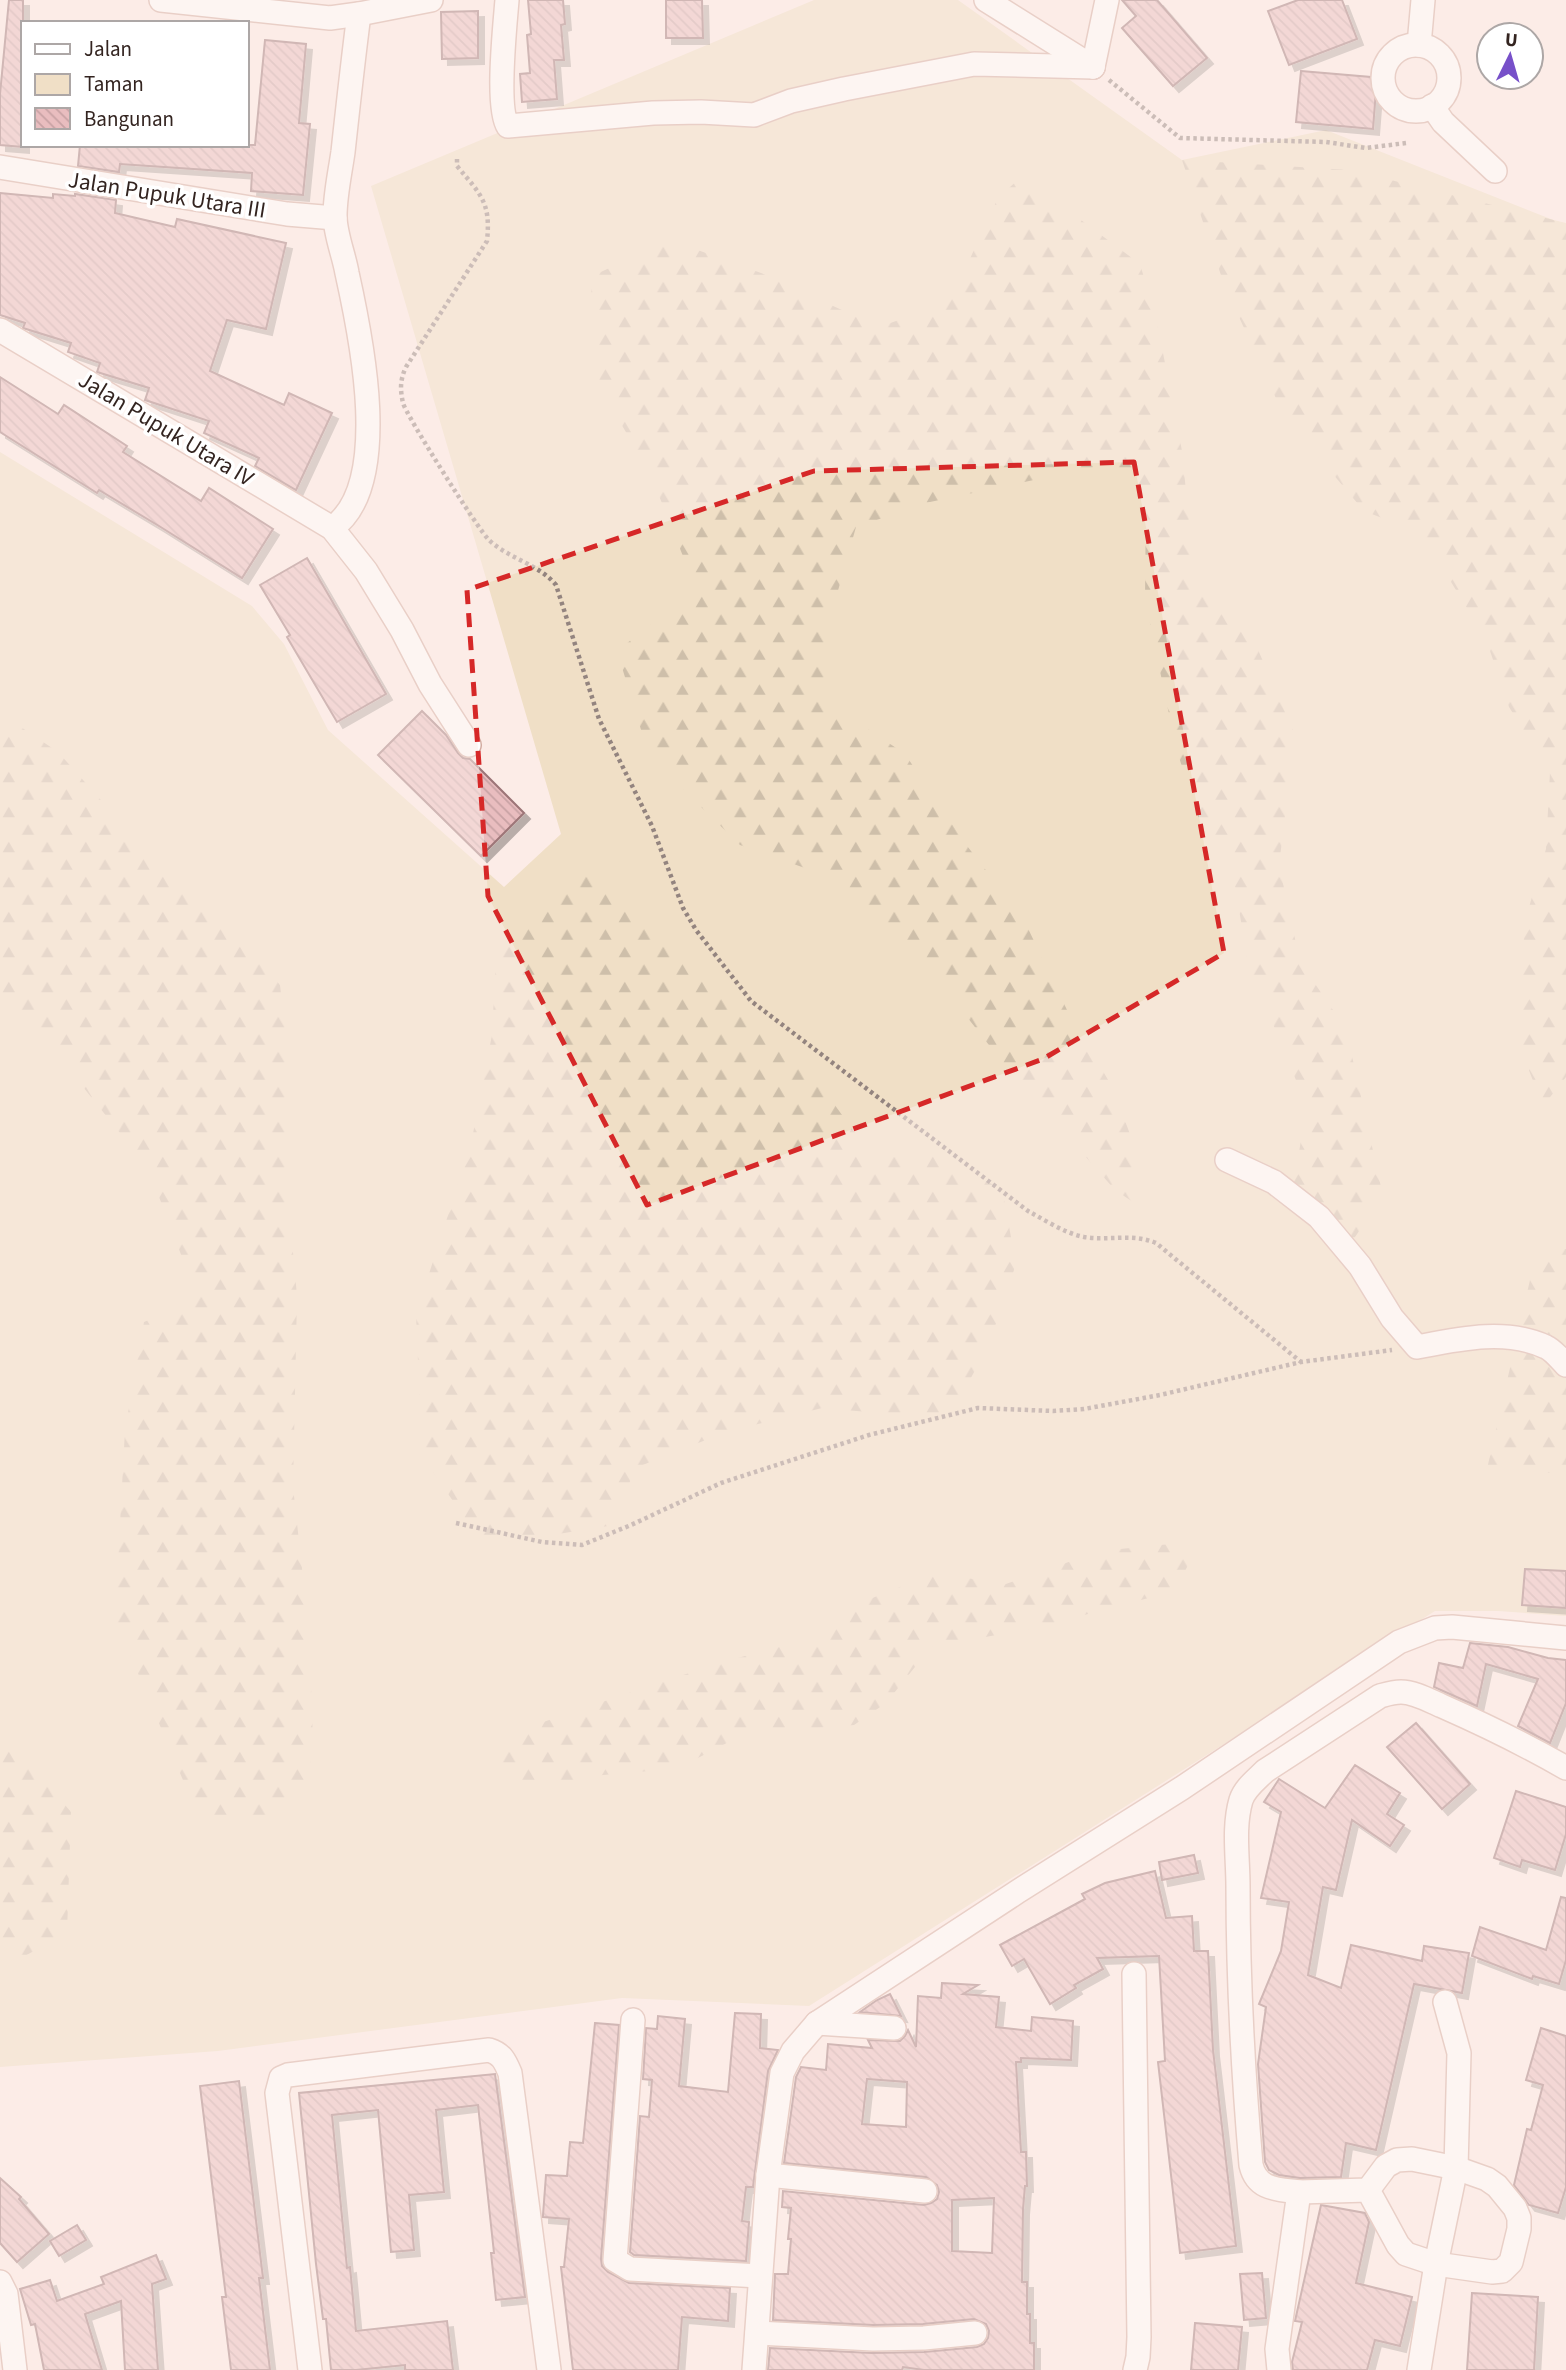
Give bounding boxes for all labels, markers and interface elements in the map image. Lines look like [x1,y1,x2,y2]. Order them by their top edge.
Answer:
legend [21,21,248,147]
north arrow [1475,21,1545,91]
text: U [1504,27,1519,55]
text: Jalan [84,34,132,64]
text: Taman [84,69,144,99]
text: Bangunan [84,104,174,134]
street label: Jalan Pupuk Utara III [66,163,268,227]
street label: Jalan Pupuk Utara IV [72,364,260,495]

